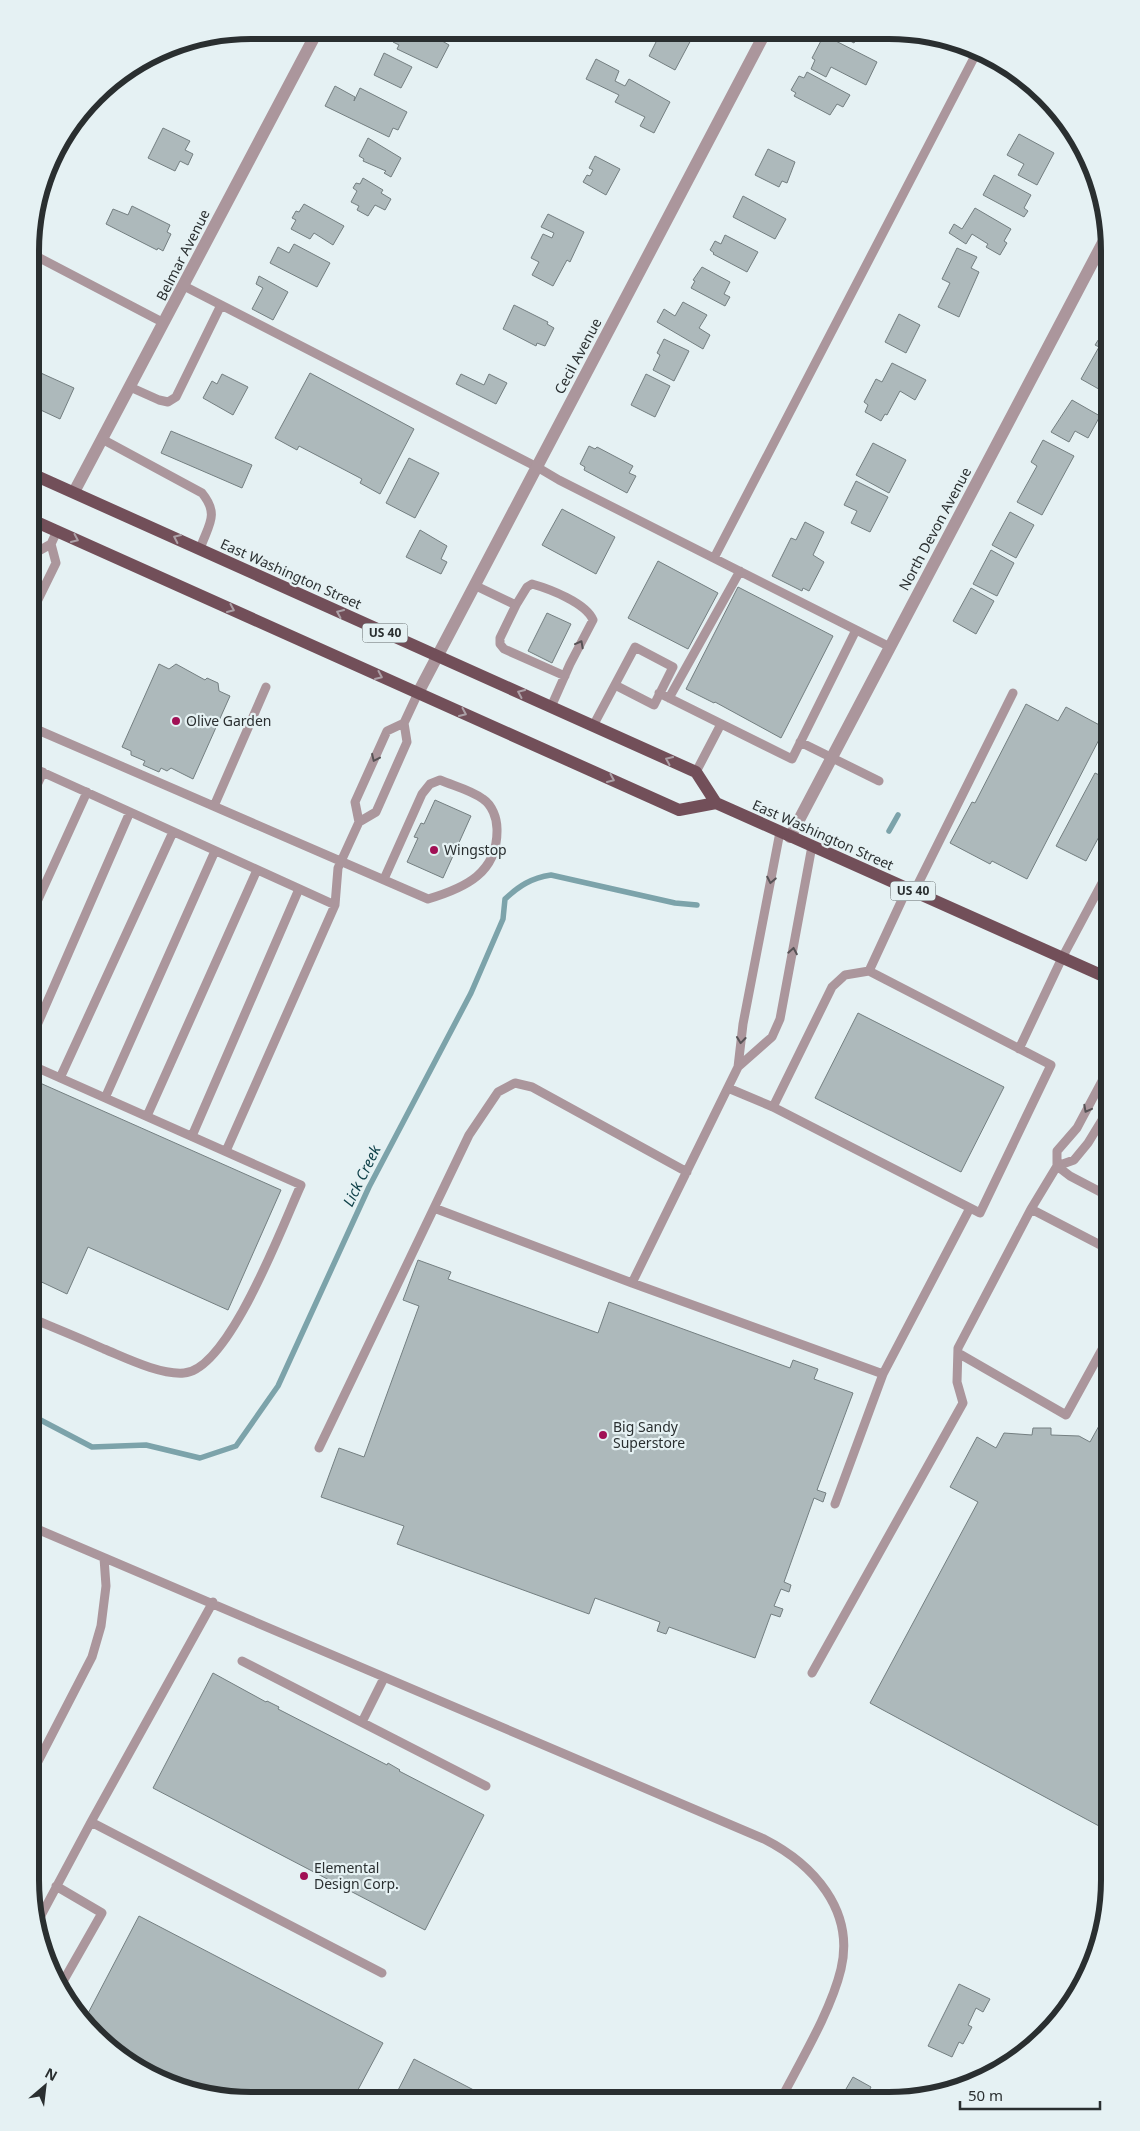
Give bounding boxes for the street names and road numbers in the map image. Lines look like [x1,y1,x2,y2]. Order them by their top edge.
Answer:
street label: Belmar Avenue [151,206,214,304]
street label: Cecil Avenue [550,314,606,397]
street label: North Devon Avenue [894,464,975,594]
street label: East Washington Street [218,534,365,613]
road number: US 40 [362,624,408,642]
street label: East Washington Street [750,795,897,874]
road number: US 40 [890,881,936,900]

